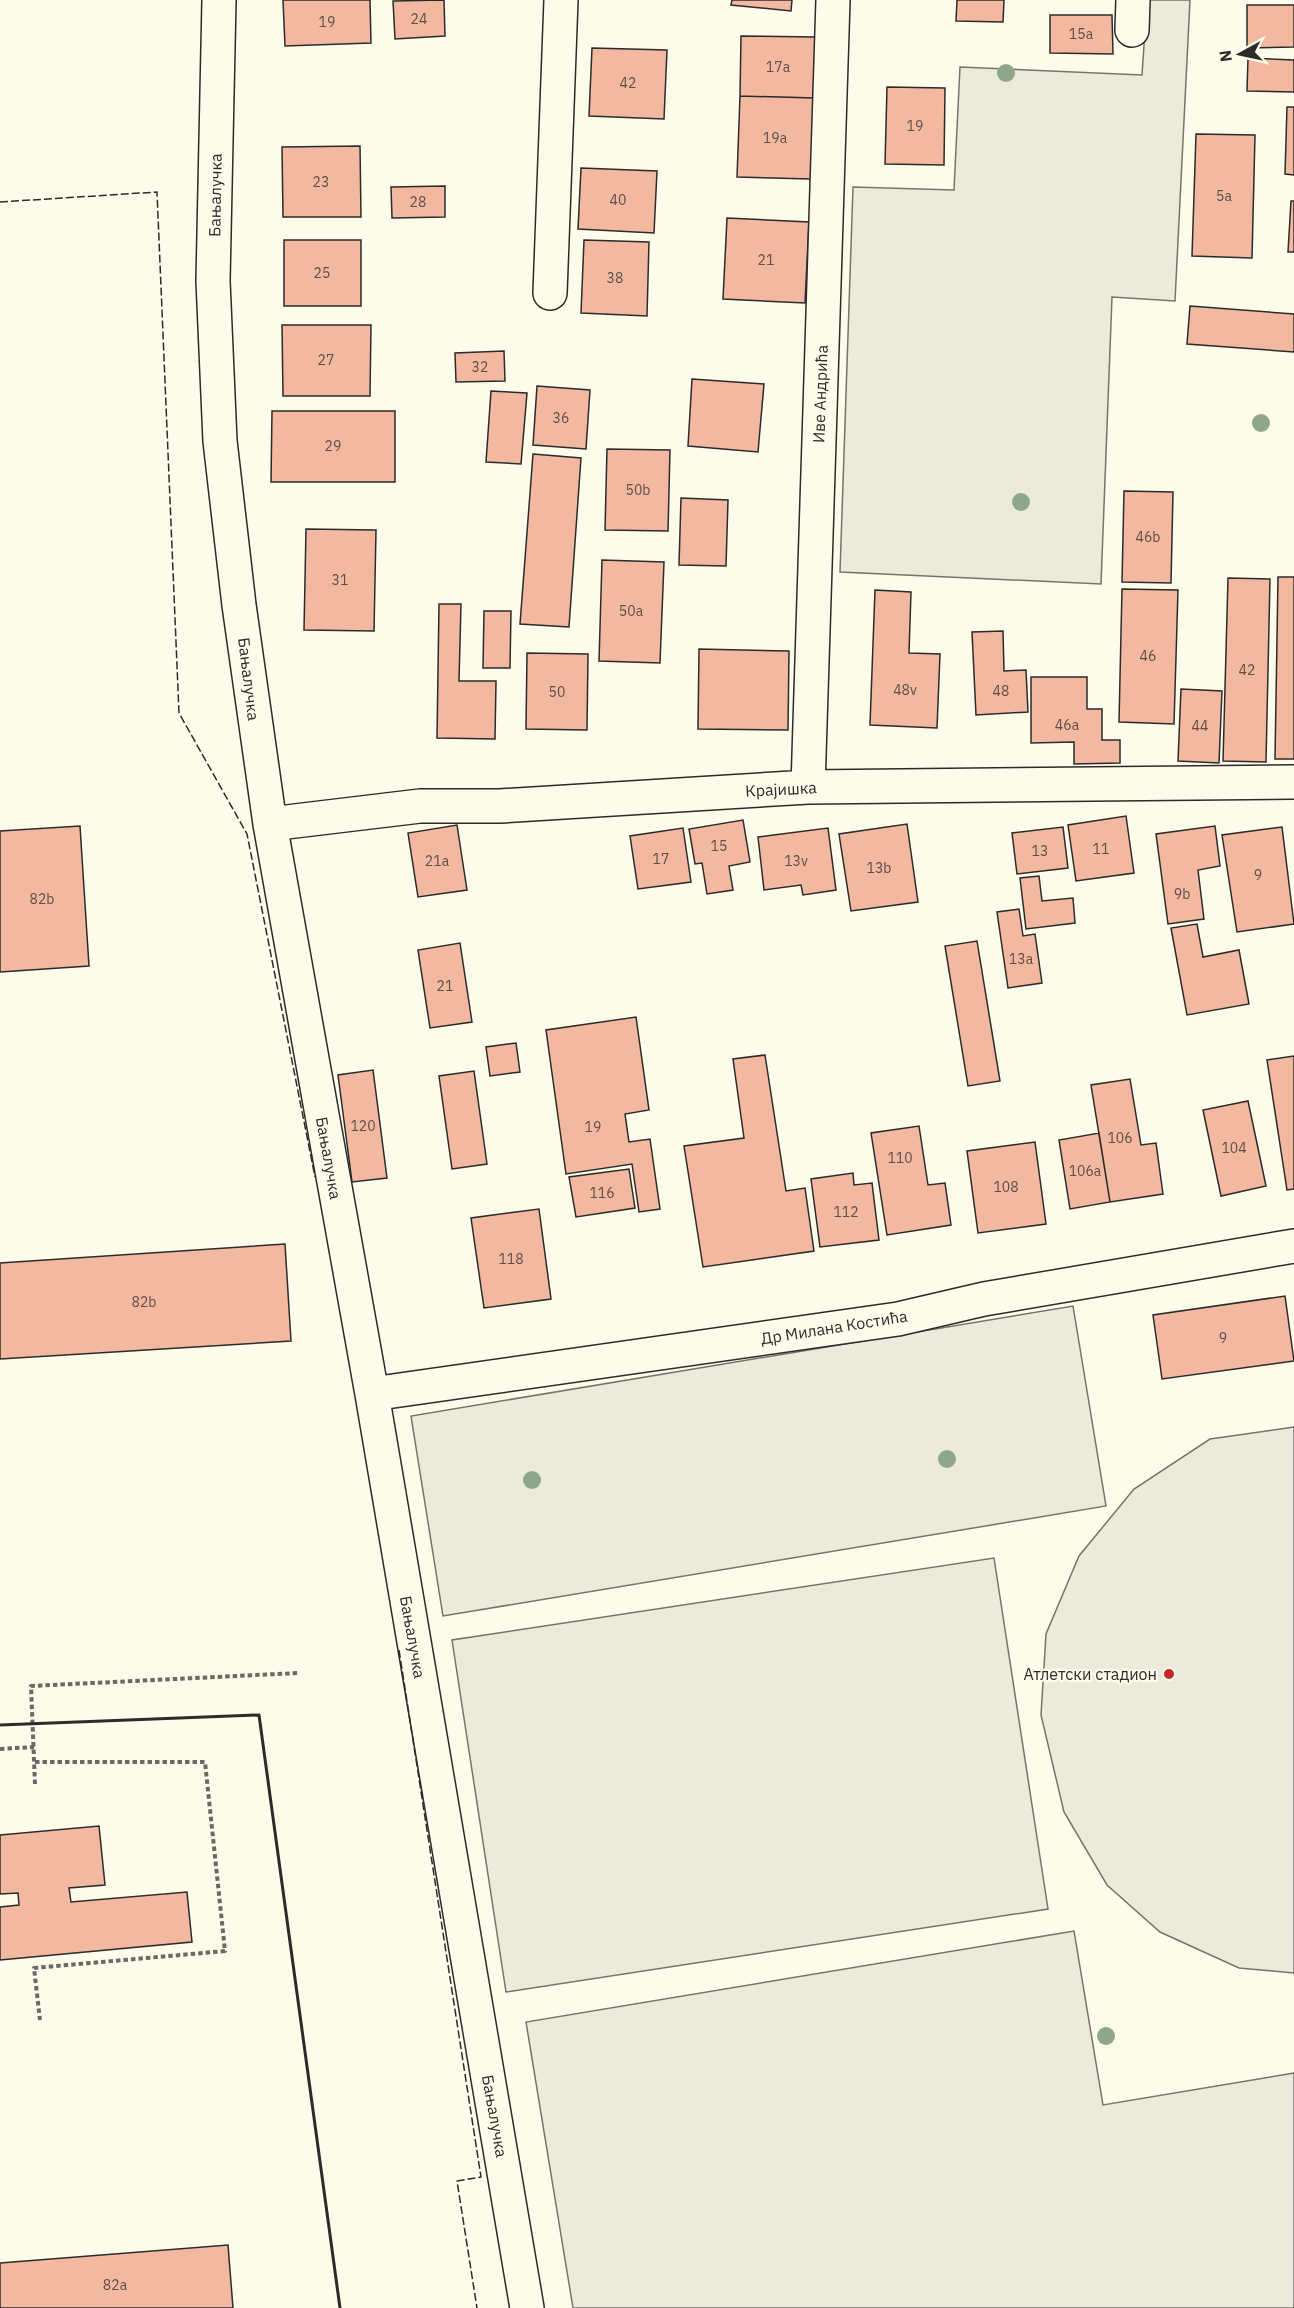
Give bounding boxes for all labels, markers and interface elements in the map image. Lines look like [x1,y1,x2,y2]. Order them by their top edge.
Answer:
house number: 24 [411,10,427,28]
house number: 19 [319,13,335,31]
north arrow [1210,24,1270,84]
house number: 15a [1069,25,1094,43]
text: N [1214,49,1236,63]
house number: 17a [766,58,791,76]
house number: 42 [620,74,636,92]
house number: 19 [907,117,923,135]
house number: 19a [763,129,788,147]
street label: Бањалучка [204,153,226,237]
house number: 23 [313,173,329,191]
house number: 5a [1216,187,1232,205]
house number: 40 [610,191,626,209]
house number: 28 [410,193,426,211]
house number: 21 [758,251,774,269]
house number: 25 [314,264,330,282]
house number: 38 [607,269,623,287]
street label: Иве Андрића [808,344,832,443]
house number: 27 [318,351,334,369]
house number: 32 [472,358,488,376]
house number: 36 [553,409,569,427]
house number: 29 [325,437,341,455]
house number: 50b [626,481,650,499]
house number: 46b [1136,528,1160,546]
house number: 31 [332,571,348,589]
house number: 50a [619,602,644,620]
street label: Бањалучка [234,636,264,722]
house number: 46 [1140,647,1156,665]
house number: 42 [1239,661,1255,679]
house number: 48v [893,681,917,699]
house number: 48 [993,682,1009,700]
house number: 50 [549,683,565,701]
house number: 46a [1055,716,1080,734]
house number: 44 [1192,717,1208,735]
street label: Крајишка [745,777,818,801]
house number: 15 [711,837,727,855]
house number: 11 [1093,840,1109,858]
house number: 13 [1032,842,1048,860]
house number: 17 [653,850,669,868]
house number: 21a [425,852,450,870]
house number: 13v [784,852,808,870]
house number: 13b [867,859,891,877]
house number: 9 [1254,866,1262,884]
house number: 9b [1174,885,1190,903]
house number: 82b [30,890,54,908]
house number: 13a [1009,950,1034,968]
house number: 21 [437,977,453,995]
street label: Бањалучка [312,1115,346,1201]
house number: 120 [350,1117,376,1135]
house number: 19 [585,1118,601,1136]
house number: 106 [1107,1129,1133,1147]
house number: 104 [1221,1139,1247,1157]
house number: 110 [887,1149,913,1167]
house number: 106a [1069,1162,1102,1180]
house number: 108 [993,1178,1019,1196]
house number: 116 [589,1184,615,1202]
house number: 112 [833,1203,859,1221]
house number: 118 [498,1250,524,1268]
house number: 82b [132,1293,156,1311]
street label: Др Милана Костића [759,1305,909,1348]
house number: 9 [1219,1329,1227,1347]
street label: Бањалучка [396,1594,430,1680]
place label: Атлетски стадион [1024,1664,1157,1684]
marker: Атлетски стадион [1162,1667,1176,1681]
street label: Бањалучка [478,2073,512,2159]
house number: 82a [103,2276,128,2294]

